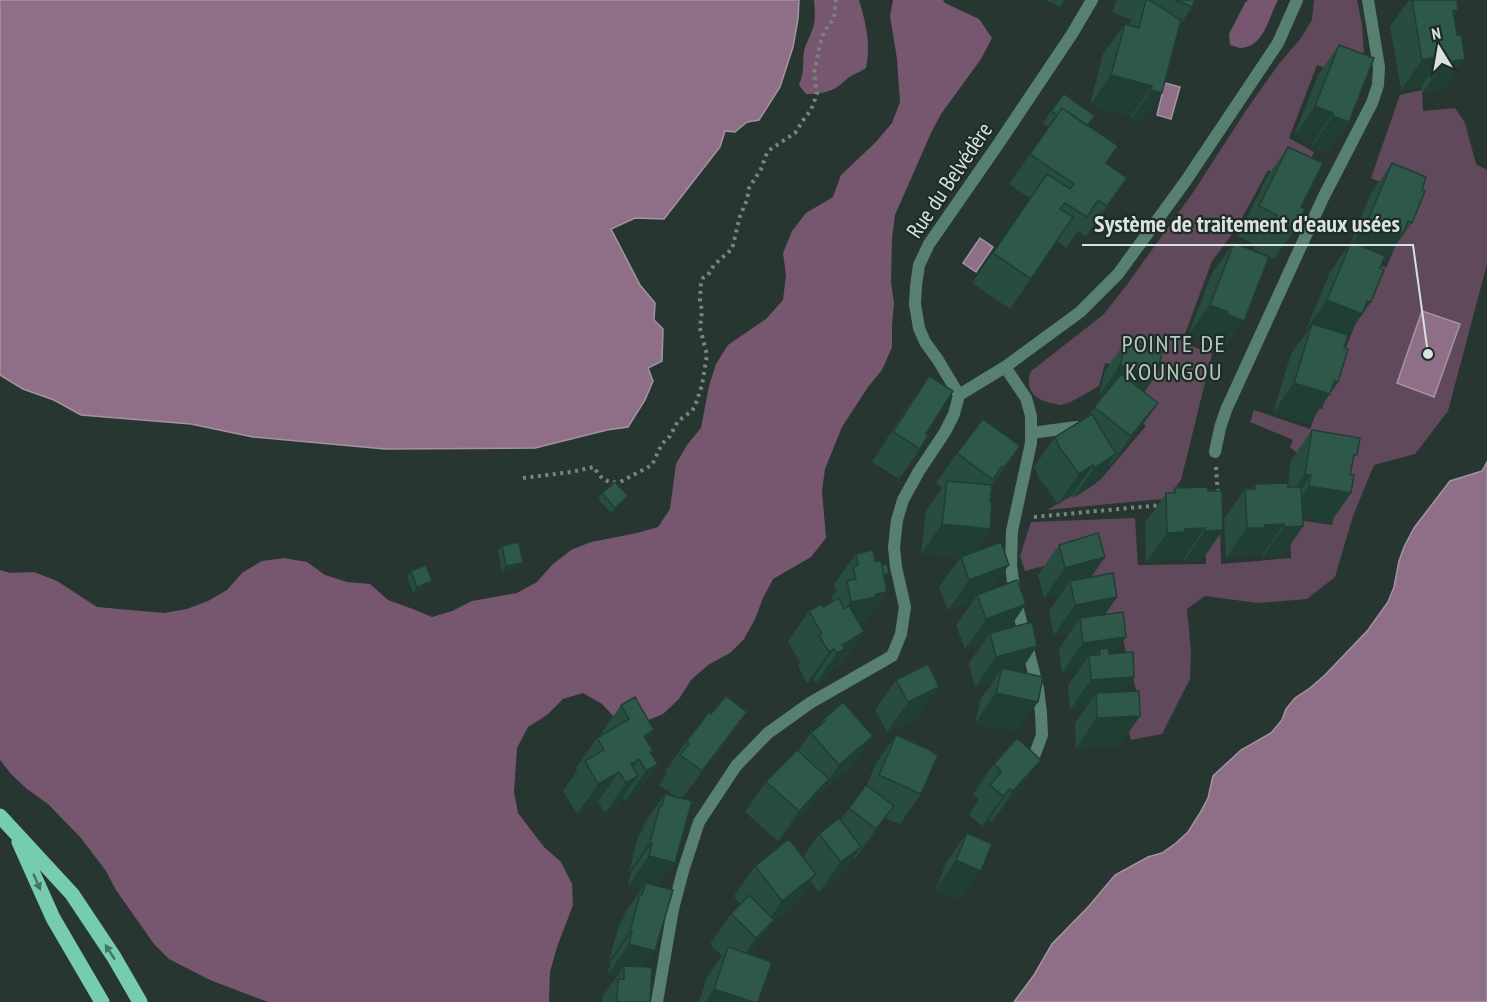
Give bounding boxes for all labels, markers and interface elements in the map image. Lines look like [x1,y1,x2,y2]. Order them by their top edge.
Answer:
north arrow [1409,18,1469,78]
text: N [1430,23,1442,44]
street label: Rue du Belvédère [900,117,998,243]
callout: Système de traitement d'eaux usées [1082,203,1413,245]
text: Système de traitement d'eaux usées [1094,208,1400,239]
district label: POINTE DE KOUNGOU [1122,328,1226,387]
one-way arrow [32,874,41,891]
one-way arrow [105,944,116,960]

